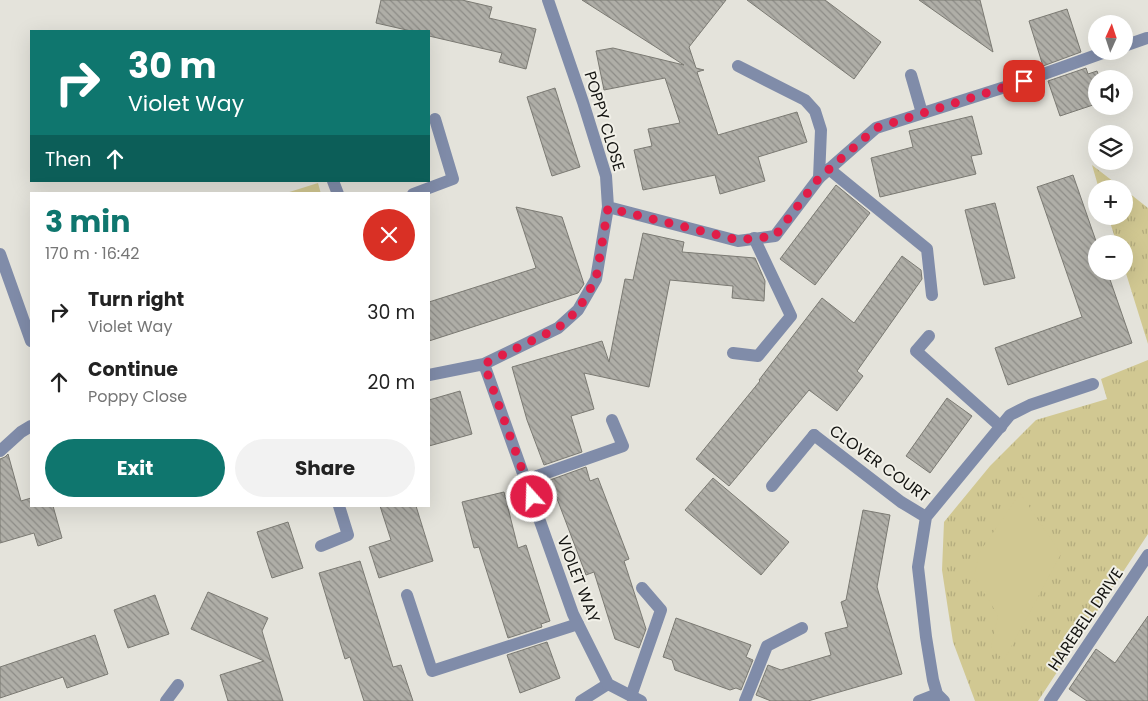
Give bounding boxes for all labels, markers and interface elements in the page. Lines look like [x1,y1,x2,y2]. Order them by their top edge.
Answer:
north arrow [1088,15,1132,60]
map controls [1088,15,1133,280]
text: 30 m [128,41,216,90]
icon: right [45,50,110,115]
pin [1003,60,1045,102]
icon: arrive [1010,67,1038,95]
street label: POPPY CLOSE [578,68,631,174]
button: sound [1088,70,1133,115]
text: Violet Way [128,88,244,119]
button: layers [1088,125,1133,170]
icon: ahead [101,145,129,173]
text: Then [45,146,91,173]
button: + [1088,180,1133,225]
text: 3 min [45,200,130,243]
button: close [363,209,415,261]
button: − [1088,235,1133,280]
text: 170 m · 16:42 [45,242,140,265]
text: Turn right [88,286,184,313]
icon: right [45,298,73,326]
text: 30 m [367,299,415,326]
text: Violet Way [88,315,172,338]
text: Continue [88,356,178,383]
icon: ahead [45,368,73,396]
text: 20 m [367,369,415,396]
text: Poppy Close [88,385,187,408]
street label: CLOVER COURT [825,419,935,508]
button: Exit [45,439,225,497]
button: Share [235,439,415,497]
position arrow [505,470,557,522]
street label: VIOLET WAY [551,533,606,626]
street label: HAREBELL DRIVE [1042,563,1128,675]

